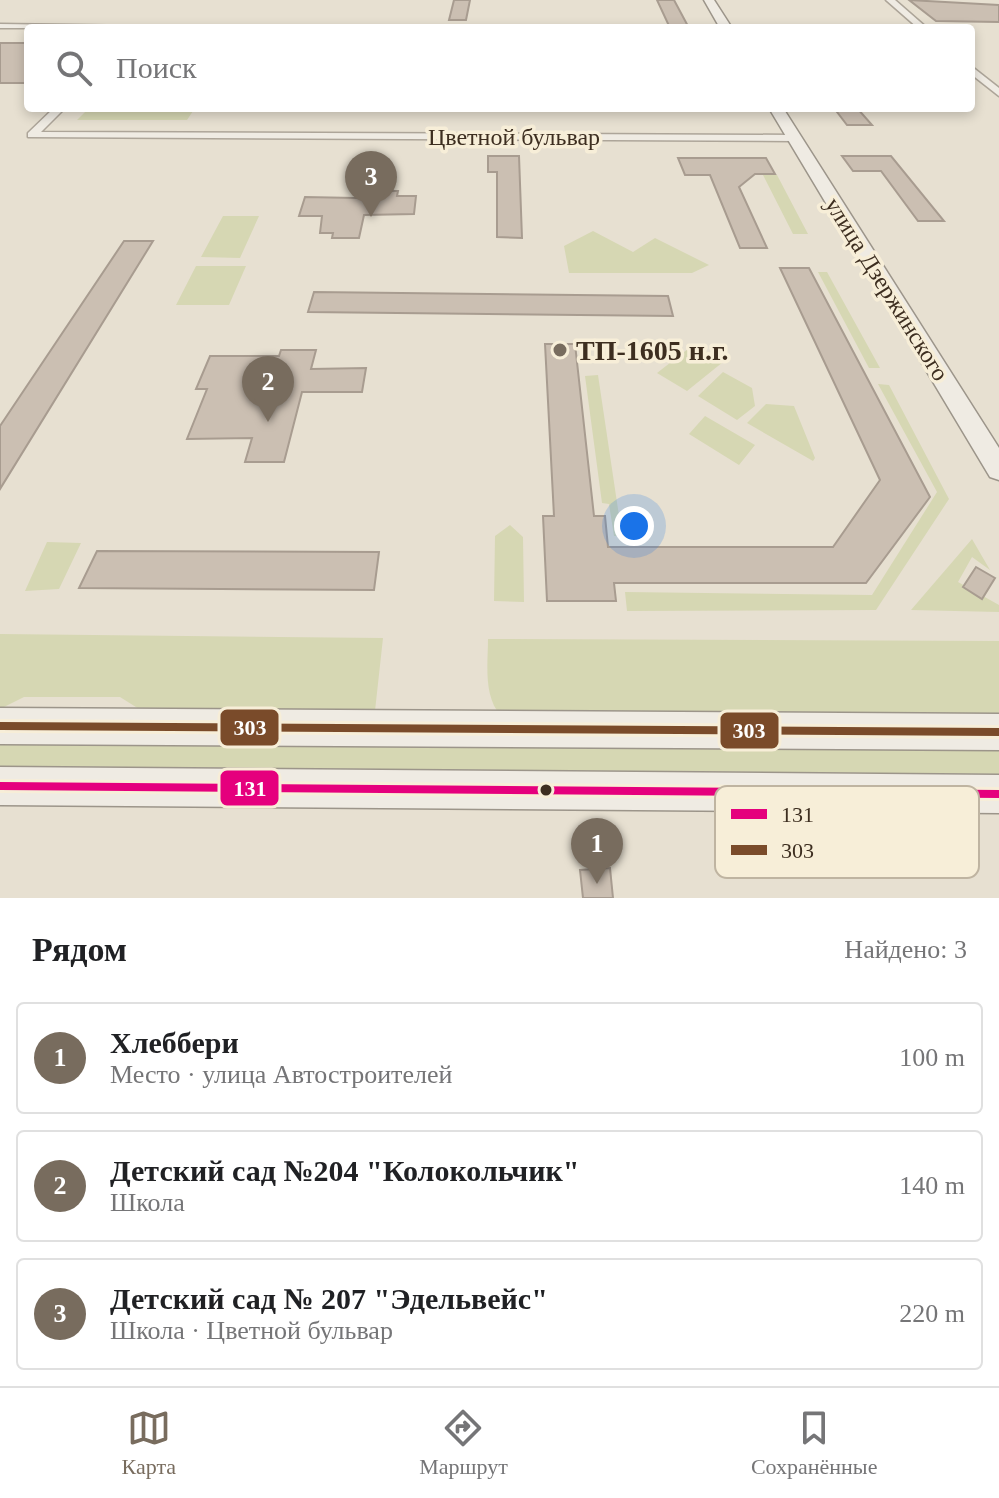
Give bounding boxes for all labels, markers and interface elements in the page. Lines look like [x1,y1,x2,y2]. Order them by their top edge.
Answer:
search box [24,24,975,112]
icon: search [52,46,96,90]
text: Поиск [116,51,197,84]
street label: Цветной бульвар [428,124,600,150]
pin: 3 [345,151,397,217]
street label: улица Дзержинского [820,193,954,385]
place label: ТП-1605 н.г. [576,335,728,366]
marker: ТП-1605 н.г. [551,341,569,359]
pin: 2 [242,356,294,422]
your location [614,506,654,546]
line badge: 303 [219,708,280,747]
line badge: 303 [719,711,780,750]
text: 303 [234,715,267,740]
text: 303 [733,718,766,743]
line badge: 131 [219,769,280,807]
text: 131 [234,776,267,801]
unlabelled marker [538,782,554,798]
legend [715,786,979,878]
text: 131 [781,802,814,827]
pin: 1 [571,818,623,884]
text: 303 [781,838,814,863]
text: Рядом [32,931,127,968]
text: Найдено: 3 [844,935,967,964]
text: Хлеббери [110,1026,239,1059]
text: 1 [54,1043,67,1072]
text: 100 m [899,1043,965,1072]
text: Место · улица Автостроителей [110,1060,452,1089]
text: Детский сад №204 "Колокольчик" [110,1154,580,1187]
text: 2 [54,1171,67,1200]
text: 140 m [899,1171,965,1200]
text: Школа [110,1188,185,1217]
text: Детский сад № 207 "Эдельвейс" [110,1282,548,1315]
text: 3 [54,1299,67,1328]
text: 220 m [899,1299,965,1328]
text: Школа · Цветной бульвар [110,1316,393,1345]
tab: Карта [122,1406,176,1480]
tab: Маршрут [419,1406,508,1480]
tab: Сохранённые [751,1406,877,1480]

